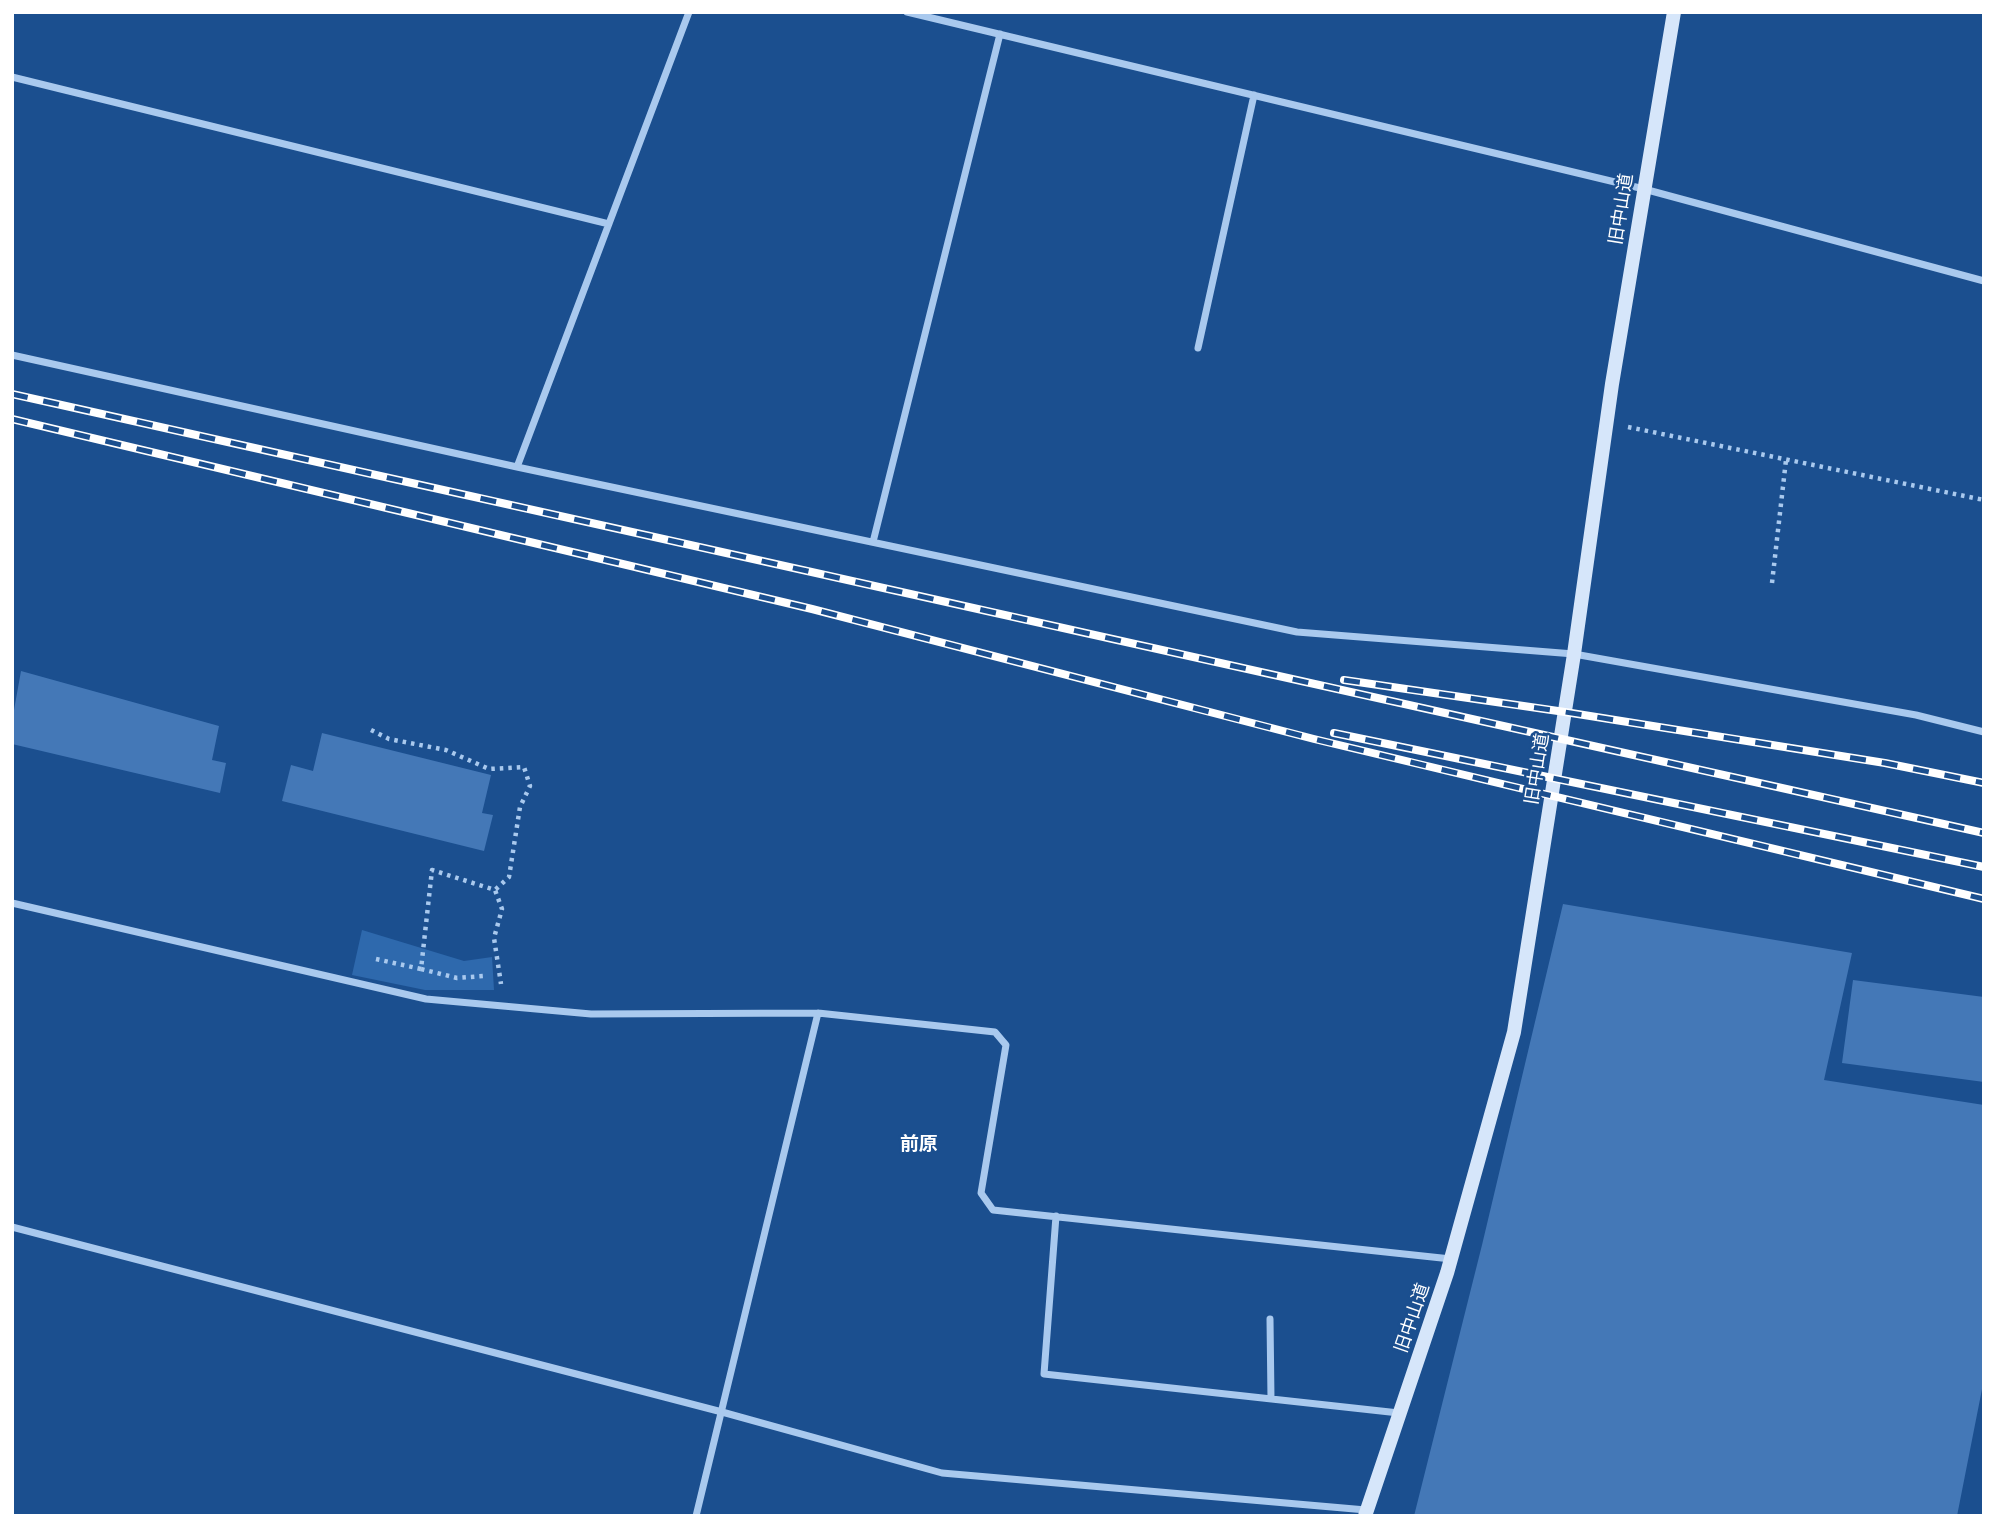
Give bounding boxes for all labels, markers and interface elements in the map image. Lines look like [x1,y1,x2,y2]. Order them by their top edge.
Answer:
street label: 旧中山道 [1605,172,1637,246]
street label: 旧中山道 [1521,732,1553,806]
district label: 前原 [900,1133,938,1155]
street label: 旧中山道 [1390,1280,1434,1356]

